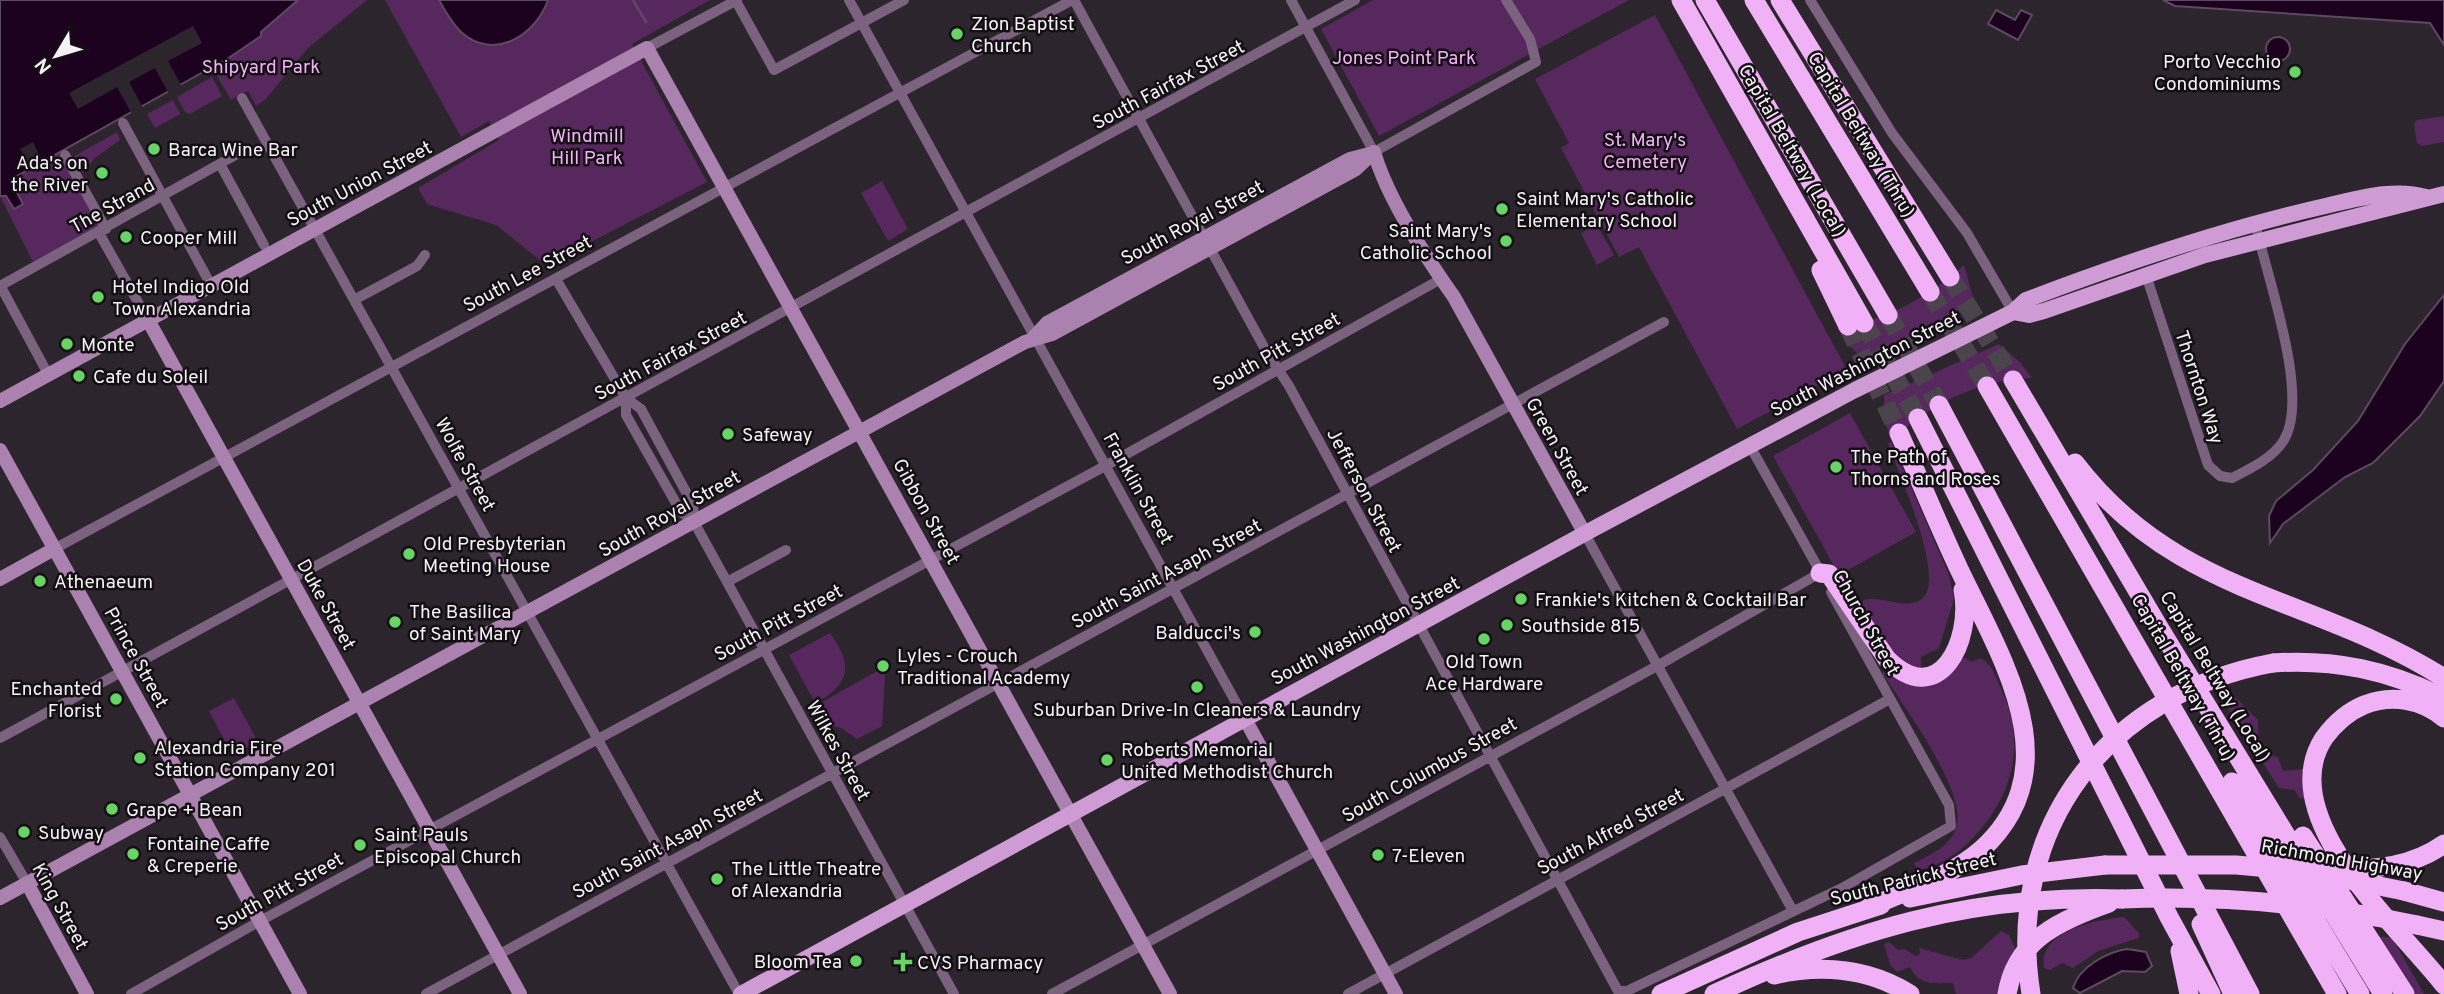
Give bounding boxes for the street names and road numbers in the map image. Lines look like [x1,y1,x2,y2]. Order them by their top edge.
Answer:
street label: South Fairfax Street [1089,36,1249,136]
street label: Capital Beltway (Thru) [1801,48,1919,222]
street label: Capital Beltway (Local) [1732,60,1851,242]
street label: South Union Street [283,136,437,233]
street label: The Strand [66,174,160,240]
street label: South Royal Street [1117,176,1268,272]
street label: South Lee Street [459,231,596,319]
street label: South Washington Street [1767,306,1965,423]
street label: South Fairfax Street [591,307,751,407]
street label: South Pitt Street [1209,308,1345,398]
street label: Thornton Way [2168,328,2228,447]
street label: Green Street [1519,394,1593,500]
street label: Wolfe Street [429,414,500,516]
street label: Jefferson Street [1320,425,1406,557]
street label: Franklin Street [1097,429,1178,549]
street label: Gibbon Street [886,455,964,569]
street label: South Royal Street [595,466,745,564]
street label: South Saint Asaph Street [1068,514,1266,635]
street label: Duke Street [290,555,360,655]
street label: Church Street [1826,566,1904,680]
street label: South Washington Street [1267,572,1464,692]
street label: South Pitt Street [711,580,847,668]
street label: Capital Beltway (Local) [2154,587,2275,767]
street label: Capital Beltway (Thru) [2125,590,2240,766]
street label: Prince Street [98,603,173,713]
street label: Wilkes Street [800,697,875,805]
street label: South Columbus Street [1338,713,1522,829]
street label: South Saint Asaph Street [569,784,767,905]
street label: South Alfred Street [1533,784,1688,882]
street label: Richmond Highway [2259,835,2424,887]
street label: South Pitt Street [212,848,348,938]
street label: South Patrick Street [1828,848,1999,912]
street label: King Street [26,859,93,955]

